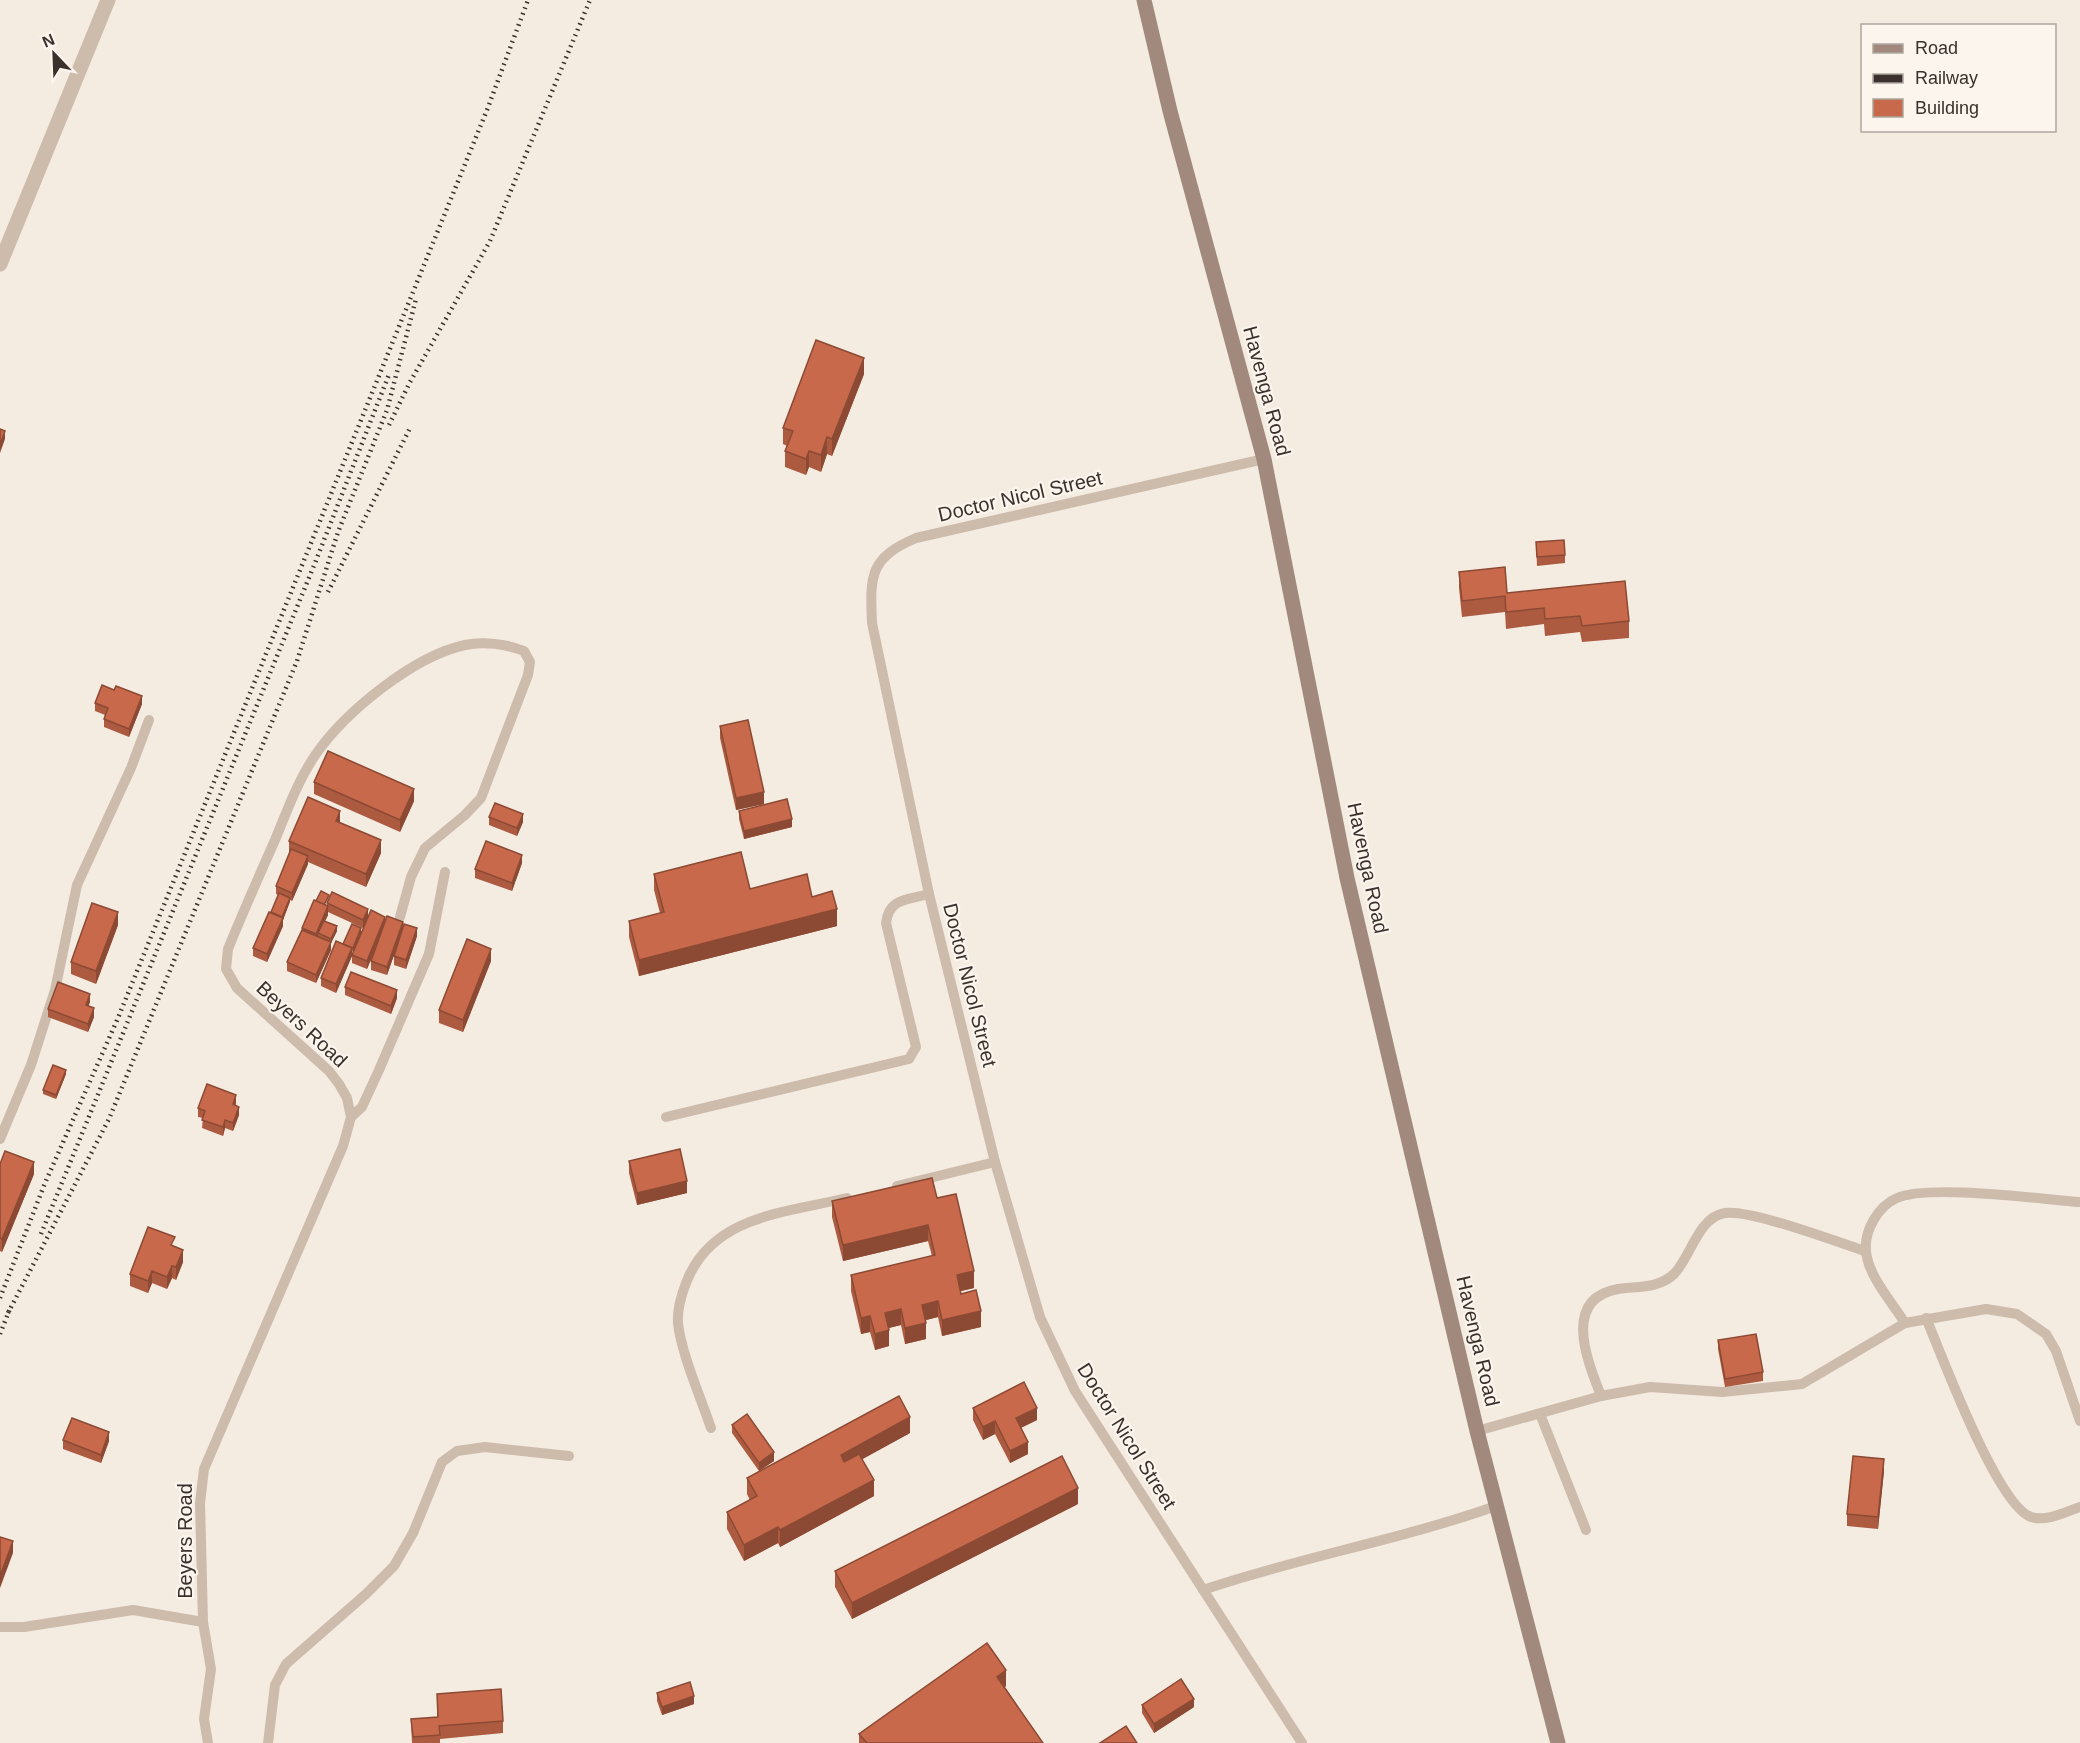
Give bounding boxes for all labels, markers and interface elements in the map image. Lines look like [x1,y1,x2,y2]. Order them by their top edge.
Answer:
north arrow [24,24,84,84]
legend [1861,24,2056,132]
text: N [40,31,57,51]
text: Road [1915,38,1958,58]
text: Railway [1915,68,1978,88]
text: Building [1915,98,1979,118]
street label: Havenga Road [1239,324,1295,458]
street label: Doctor Nicol Street [936,466,1105,526]
street label: Havenga Road [1343,800,1393,936]
street label: Doctor Nicol Street [939,901,1001,1070]
street label: Beyers Road [252,977,352,1071]
street label: Havenga Road [1452,1274,1504,1408]
street label: Doctor Nicol Street [1073,1359,1181,1513]
street label: Beyers Road [174,1483,196,1599]

